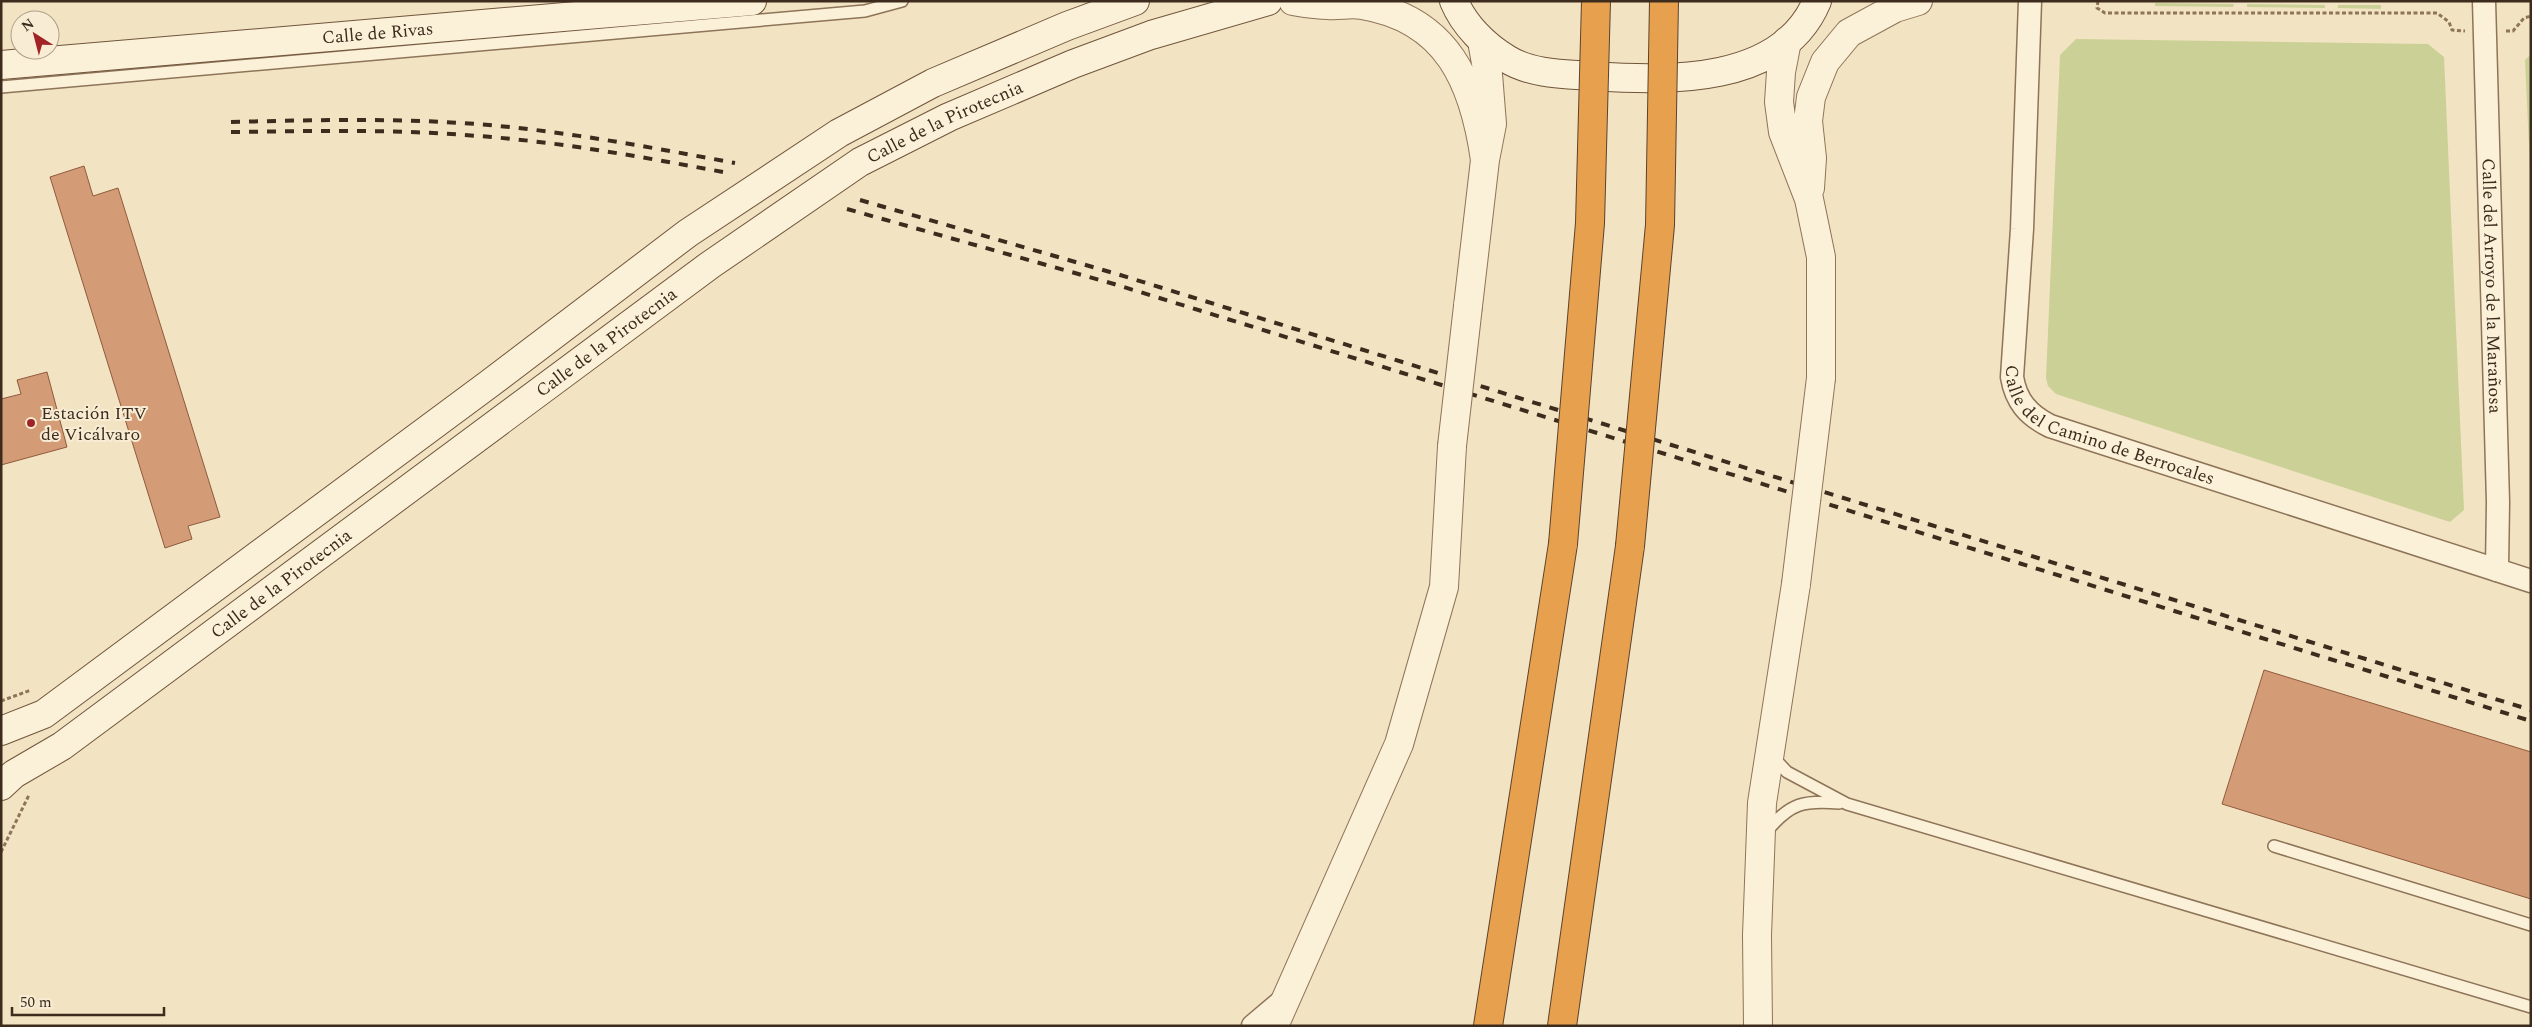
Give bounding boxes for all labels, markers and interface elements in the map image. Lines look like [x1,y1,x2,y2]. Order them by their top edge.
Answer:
north arrow [10,10,60,60]
text: N [17,13,38,37]
street label: Calle de Rivas [321,15,434,51]
street label: Calle de la Pirotecnia [862,73,1027,170]
street label: Calle del Arroyo de la Marañosa [2475,158,2509,414]
street label: Calle de la Pirotecnia [530,280,683,404]
street label: Calle del Camino de Berrocales [1998,364,2218,492]
place label: Estación ITV de Vicálvaro [41,400,147,448]
marker: Estación ITV de Vicálvaro [25,417,37,429]
street label: Calle de la Pirotecnia [205,522,357,645]
scale bar [12,984,165,1016]
text: 50 m [20,991,52,1014]

